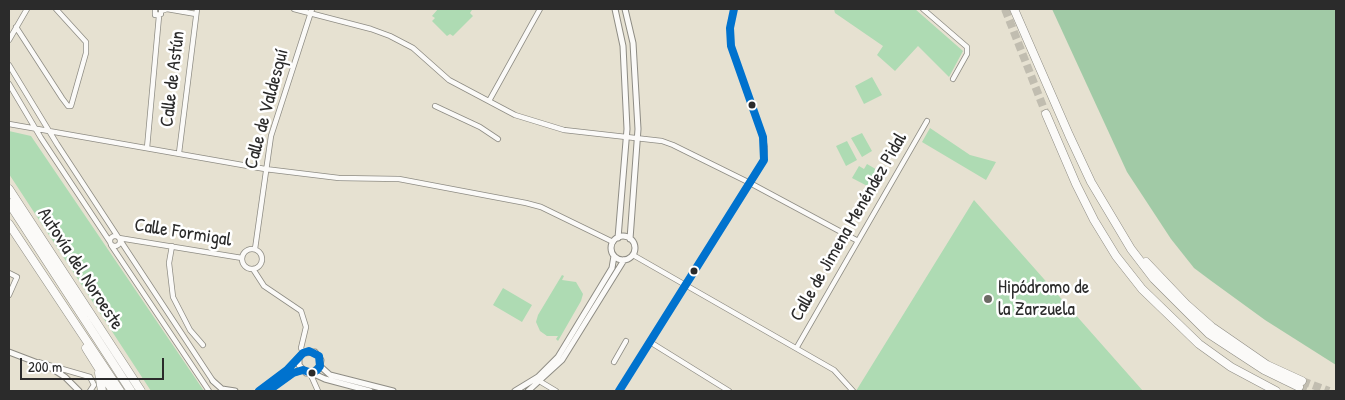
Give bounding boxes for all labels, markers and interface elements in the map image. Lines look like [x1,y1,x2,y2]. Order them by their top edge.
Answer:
street label: Calle de Astún [156,30,190,128]
street label: Calle de Valdesquí [240,46,294,172]
unlabelled marker [747,100,757,110]
street label: Calle de Jimena Menéndez Pidal [786,129,912,325]
street label: Autovía del Noroeste [32,204,128,334]
street label: Calle Formigal [133,214,233,252]
unlabelled marker [689,266,699,276]
place label: Hipódromo de la Zarzuela [998,277,1089,321]
marker: Hipódromo de la Zarzuela [982,293,994,305]
scale bar [22,348,166,380]
text: 200 m [28,356,62,377]
unlabelled marker [307,368,317,378]

